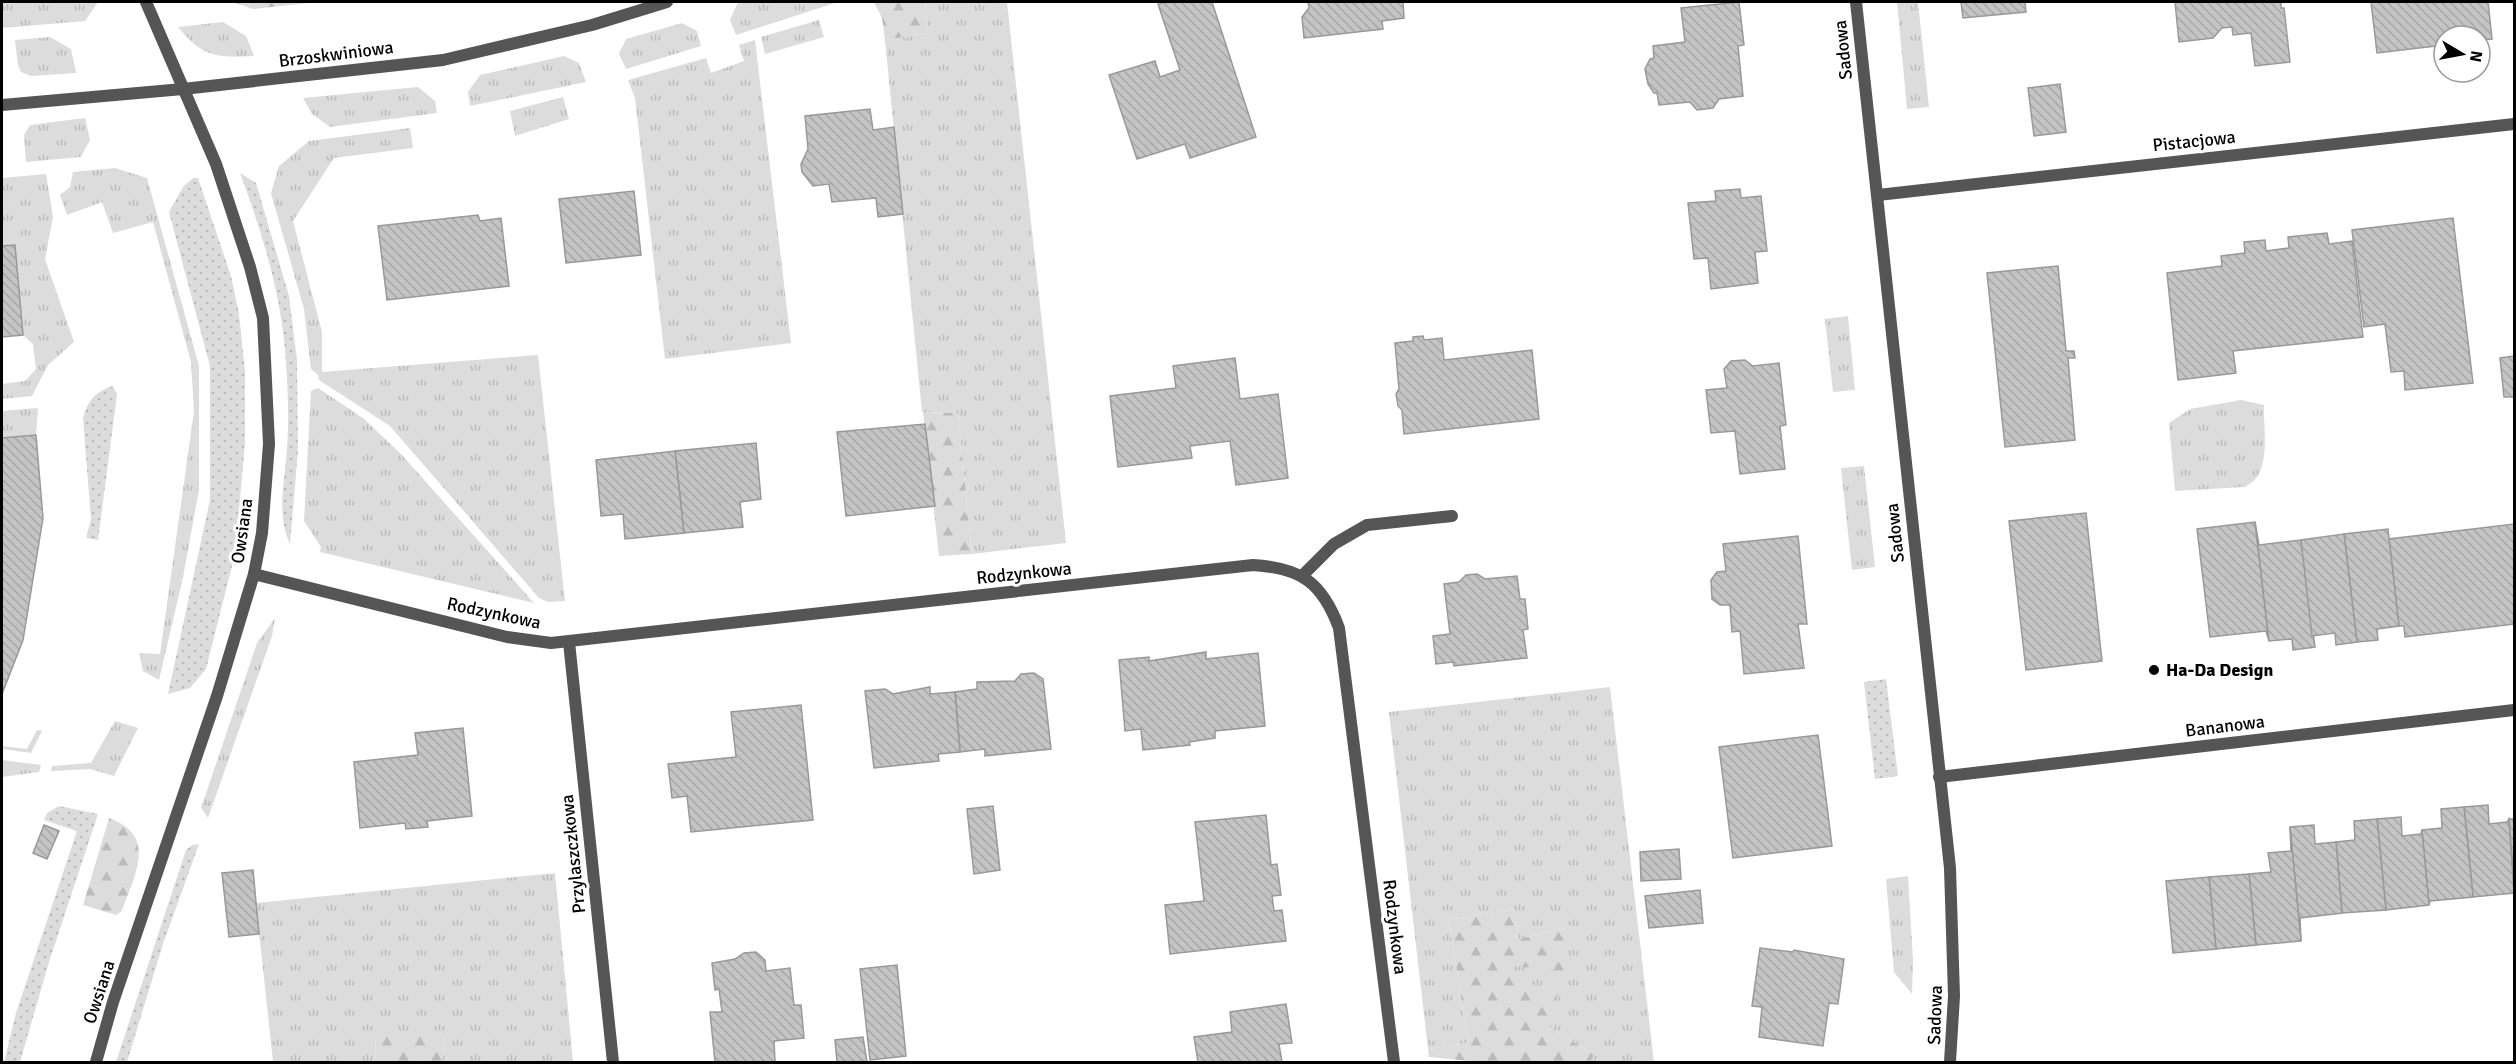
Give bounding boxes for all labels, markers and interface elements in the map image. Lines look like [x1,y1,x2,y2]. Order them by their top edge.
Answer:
street label: Sadowa [1829,19,1857,81]
north arrow [2432,24,2492,84]
street label: Brzoskwiniowa [277,36,395,72]
text: N [2465,49,2487,64]
street label: Pistacjowa [2152,126,2236,156]
street label: Owsiana [227,497,257,565]
street label: Sadowa [1881,502,1909,564]
street label: Rodzynkowa [975,557,1073,589]
street label: Rodzynkowa [445,592,543,634]
place label: Ha-Da Design [2166,659,2273,681]
marker: Ha-Da Design [2147,663,2161,677]
street label: Bananowa [2184,710,2266,742]
street label: Przylaszczkowa [556,793,590,915]
street label: Rodzynkowa [1378,878,1412,976]
street label: Owsiana [78,957,120,1027]
street label: Sadowa [1923,985,1947,1045]

